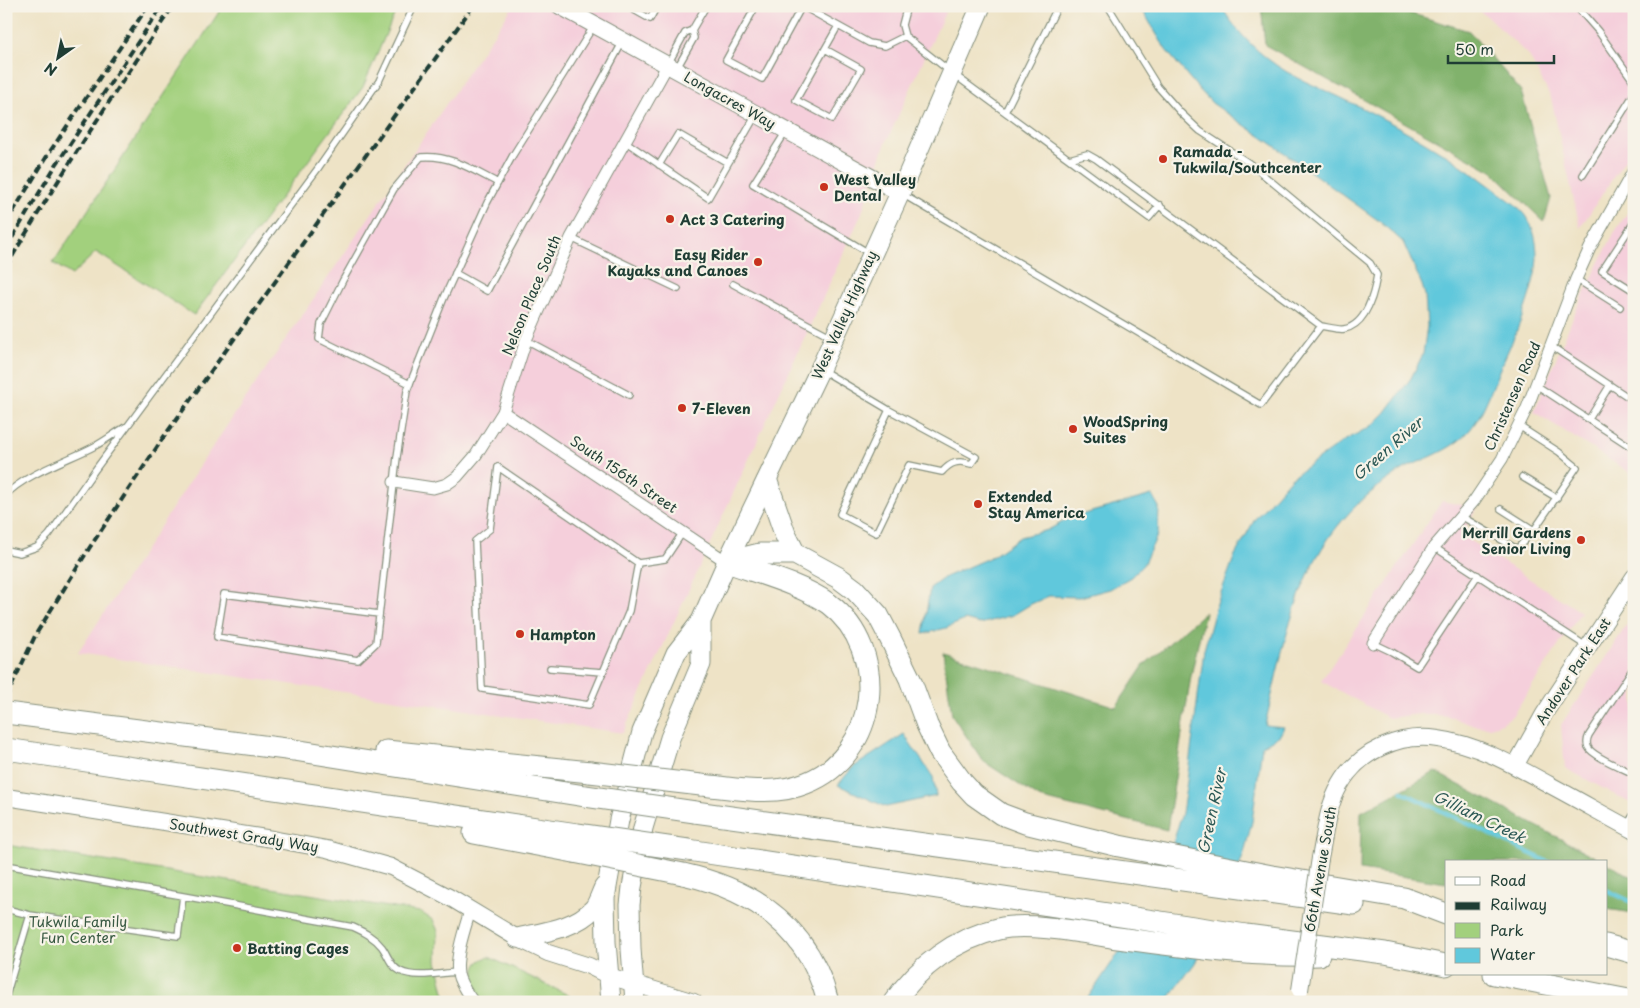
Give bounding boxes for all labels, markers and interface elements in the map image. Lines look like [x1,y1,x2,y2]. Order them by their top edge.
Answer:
north arrow [32,32,82,82]
scale bar [1448,32,1554,64]
text: 50 m [1455,37,1494,60]
text: N [40,57,61,81]
street label: Longacres Way [680,66,780,134]
place label: Ramada - Tukwila/Southcenter [1173,141,1322,178]
marker: Ramada - Tukwila/Southcenter [1157,153,1169,165]
place label: West Valley Dental [834,169,916,206]
marker: West Valley Dental [818,181,830,193]
place label: Act 3 Catering [679,209,785,230]
marker: Act 3 Catering [664,213,676,225]
street label: Nelson Place South [496,232,566,358]
place label: Easy Rider Kayaks and Canoes [608,244,749,281]
street label: West Valley Highway [806,247,882,383]
marker: Easy Rider Kayaks and Canoes [752,256,764,268]
street label: Christensen Road [1478,338,1546,454]
place label: 7-Eleven [692,398,751,419]
marker: 7-Eleven [676,402,688,414]
water label: Green River [1347,410,1429,485]
place label: WoodSpring Suites [1083,411,1168,448]
marker: WoodSpring Suites [1067,423,1079,435]
street label: South 156th Street [566,430,682,518]
place label: Extended Stay America [988,486,1085,523]
marker: Extended Stay America [972,498,984,510]
place label: Merrill Gardens Senior Living [1462,522,1571,559]
marker: Merrill Gardens Senior Living [1575,534,1587,546]
street label: Andover Park East [1530,613,1616,729]
place label: Hampton [530,624,596,645]
marker: Hampton [514,628,526,640]
water label: Green River [1191,764,1232,856]
water label: Gilliam Creek [1430,784,1531,849]
street label: 66th Avenue South [1299,804,1341,934]
street label: Southwest Grady Way [168,813,320,857]
legend [1445,860,1608,976]
text: Road [1490,868,1526,891]
text: Railway [1490,892,1547,915]
park label: Tukwila Family Fun Center [29,911,127,948]
text: Park [1490,918,1524,941]
place label: Batting Cages [247,938,349,959]
marker: Batting Cages [231,942,243,954]
text: Water [1490,942,1535,965]

